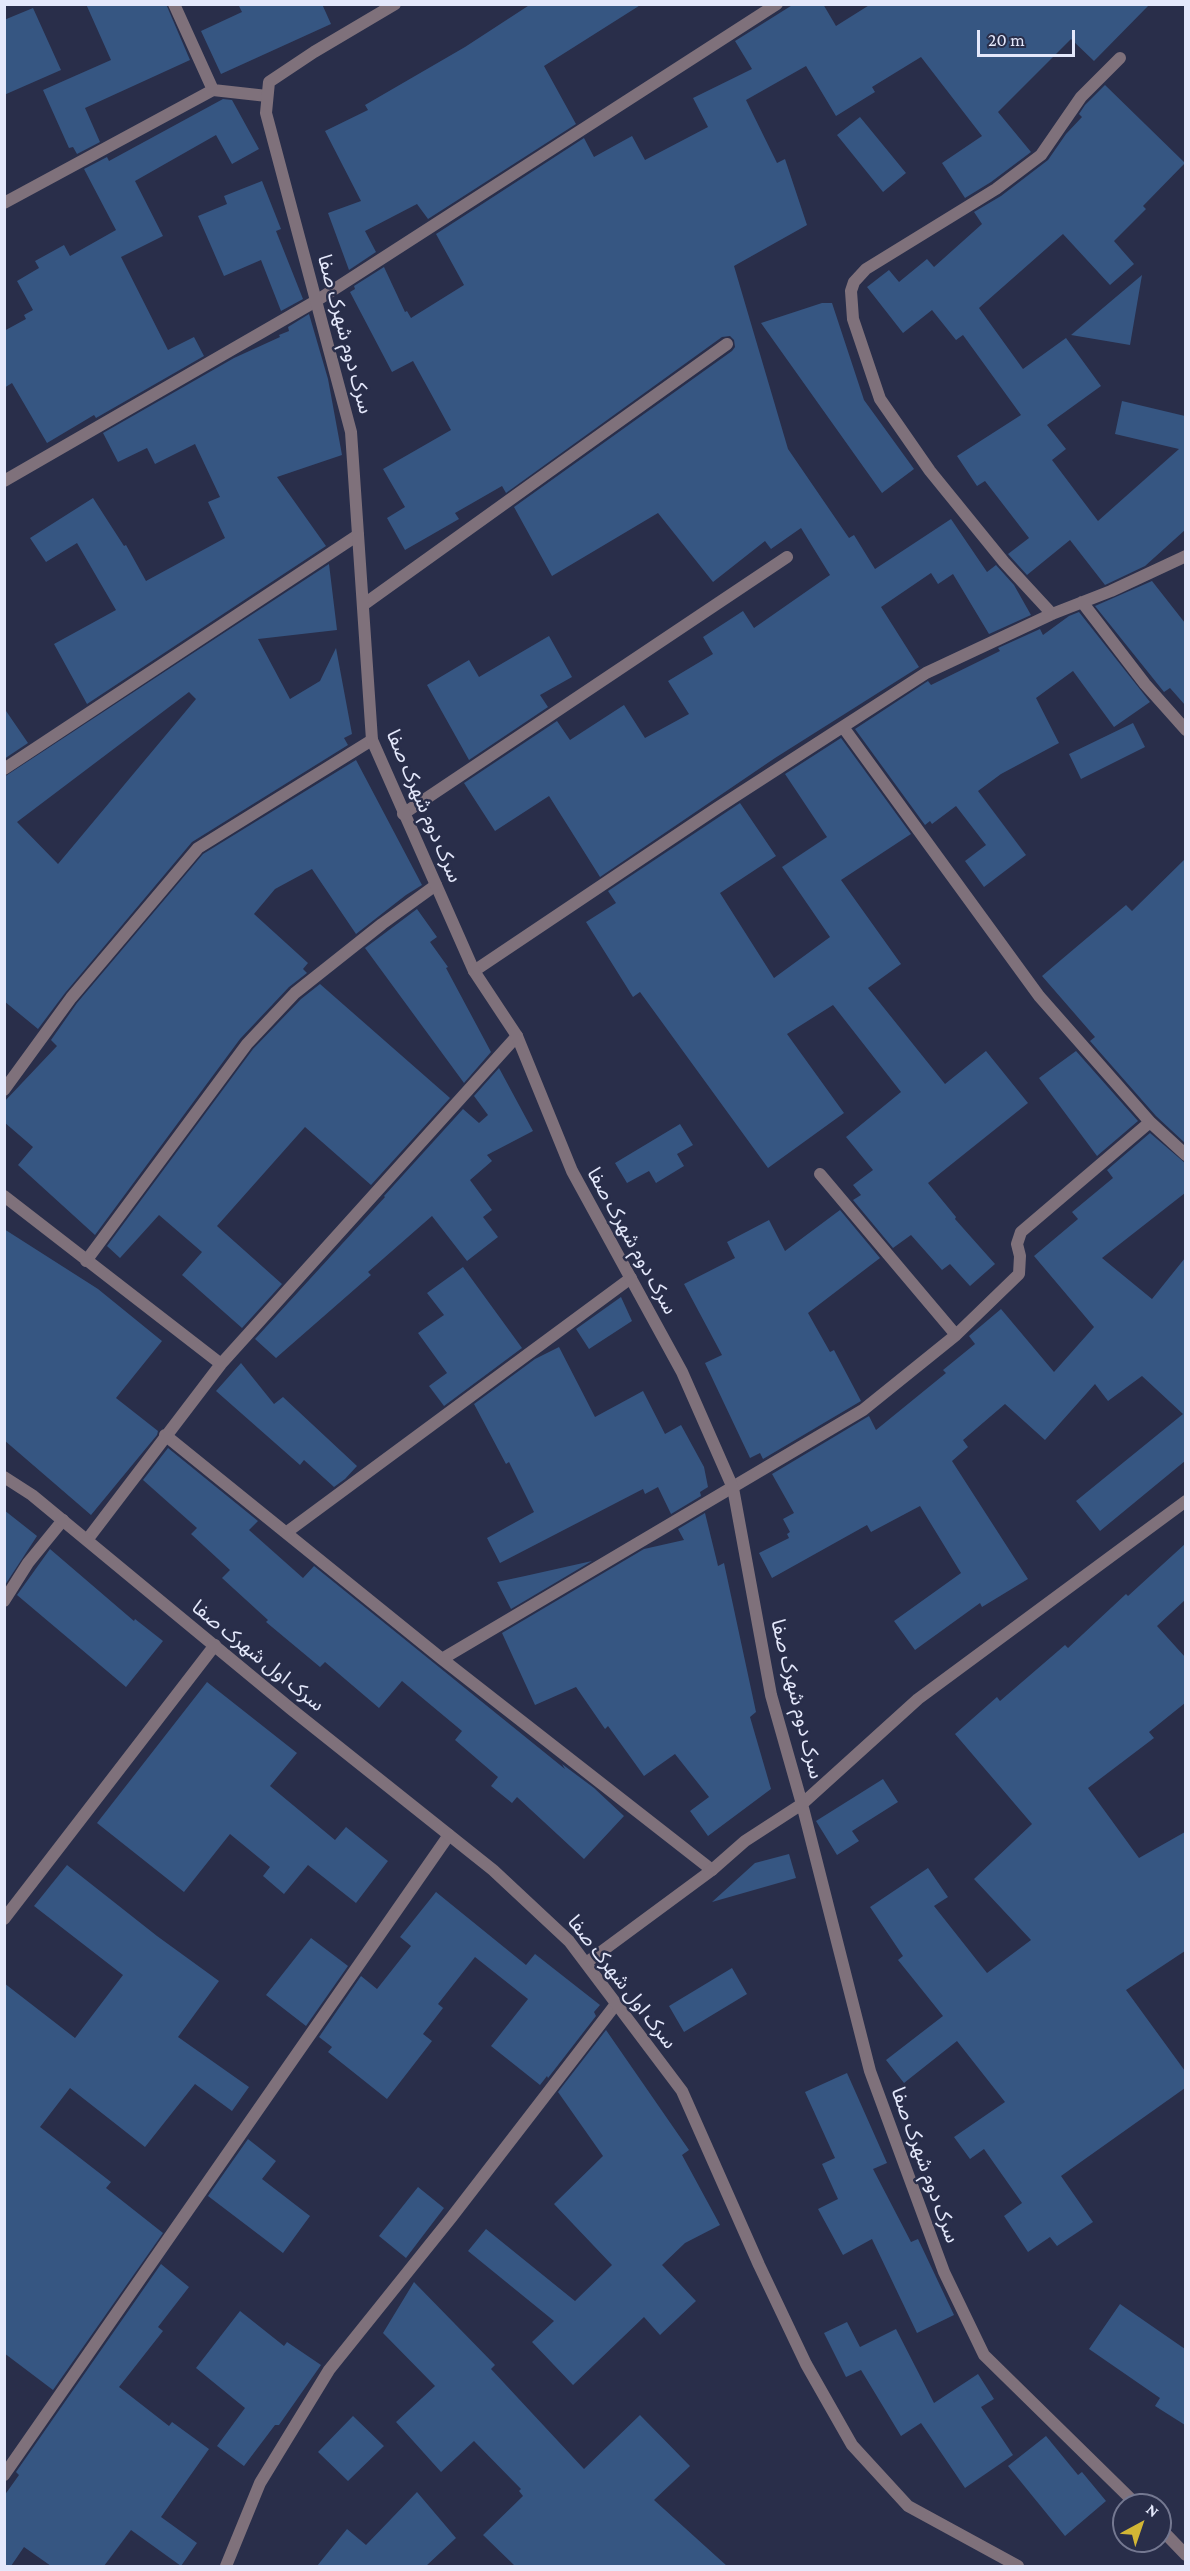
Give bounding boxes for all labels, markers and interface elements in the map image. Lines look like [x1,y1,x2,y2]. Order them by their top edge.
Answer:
scale bar [980,18,1078,56]
text: 20 m [988,30,1025,50]
street label: سرک دوم شهرک صفا [312,252,378,416]
street label: سرک دوم شهرک صفا [381,726,467,886]
street label: سرک دوم شهرک صفا [582,1163,682,1319]
street label: سرک اول شهرک صفا [187,1595,329,1717]
street label: سرک دوم شهرک صفا [766,1617,828,1781]
street label: سرک اول شهرک صفا [562,1910,682,2054]
street label: سرک دوم شهرک صفا [886,2084,964,2246]
north arrow [1112,2493,1172,2553]
text: N [1143,2500,1162,2520]

